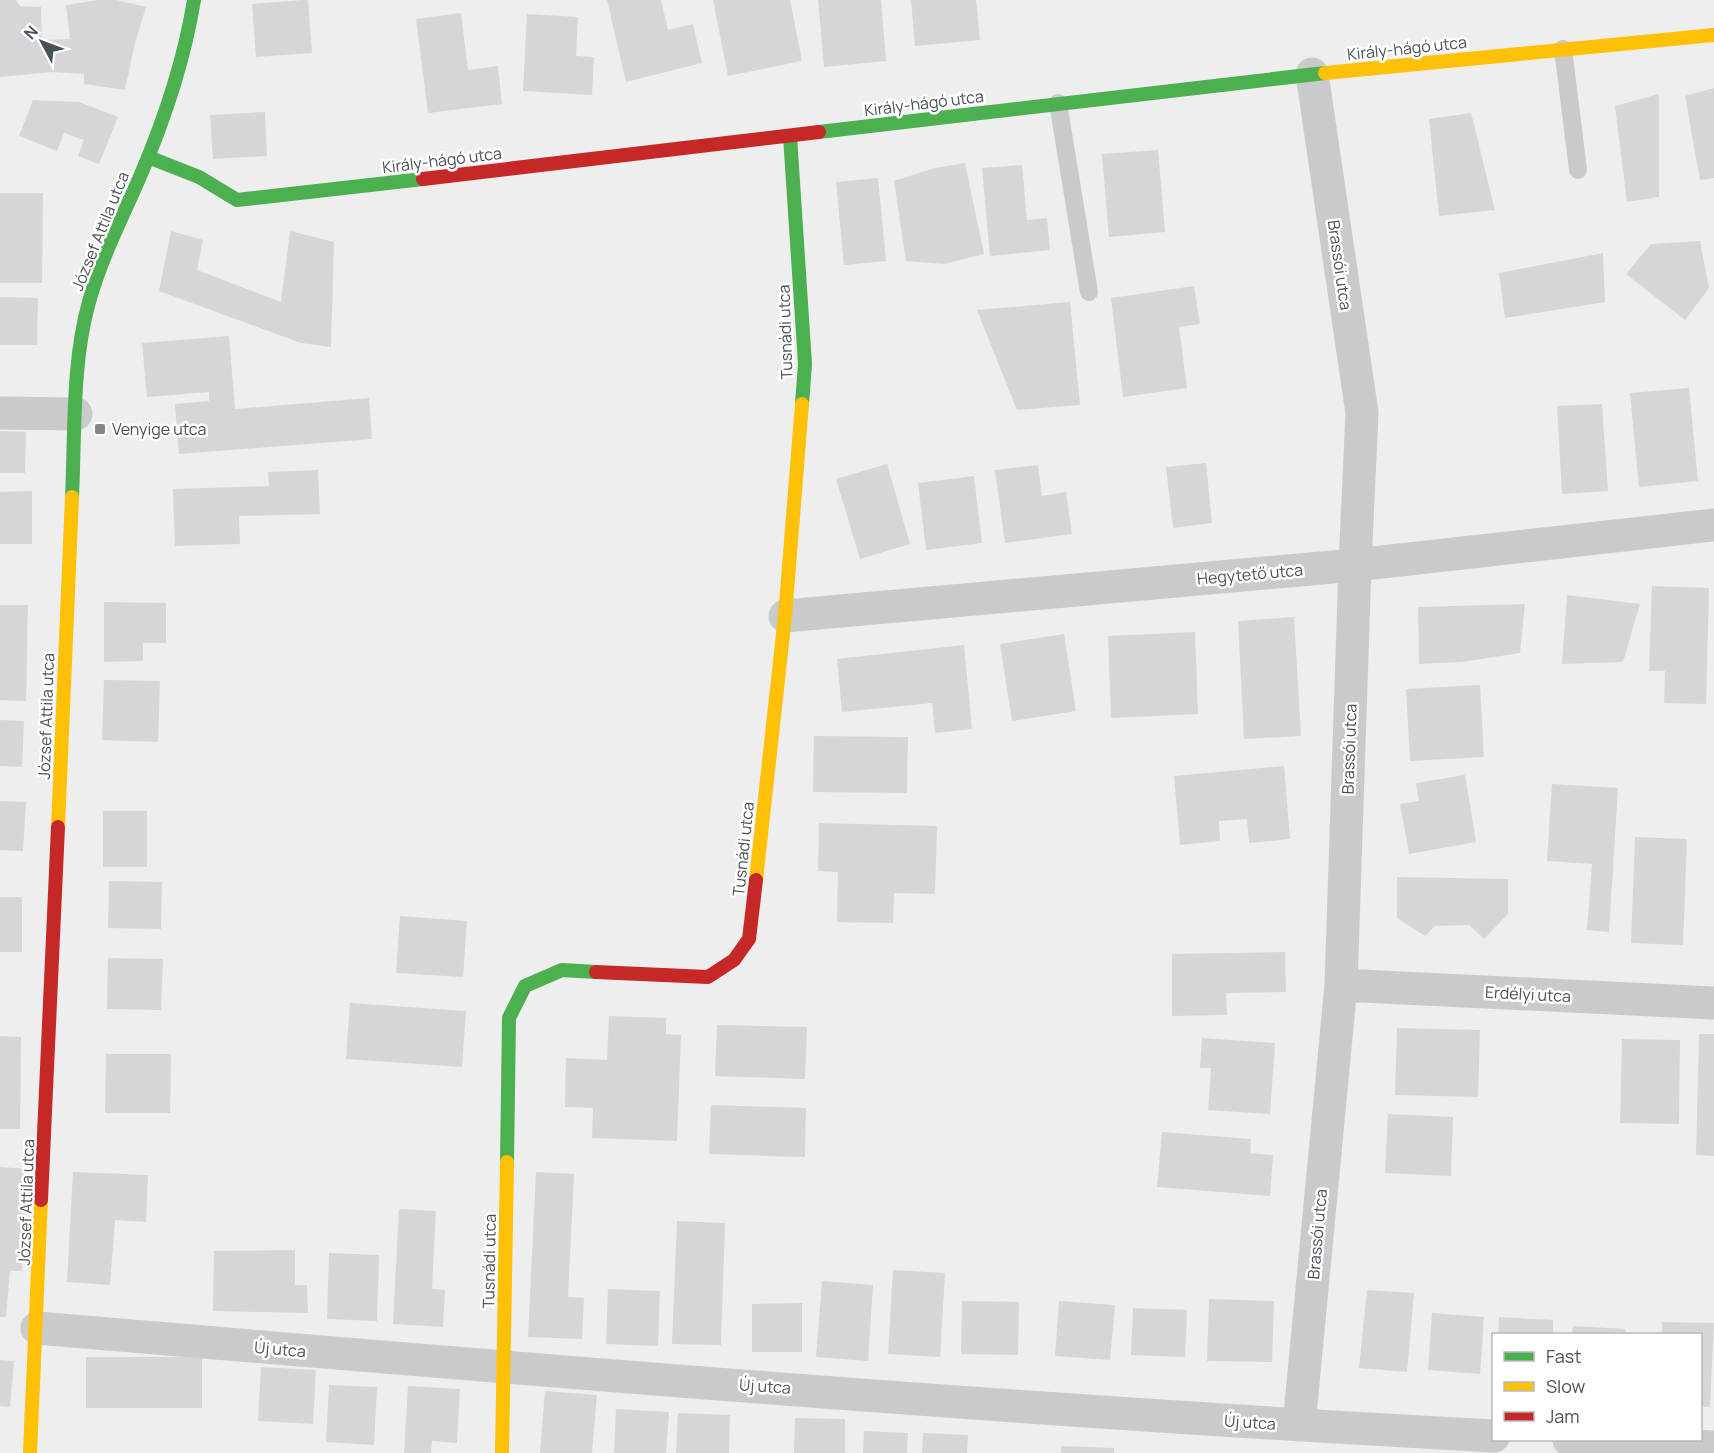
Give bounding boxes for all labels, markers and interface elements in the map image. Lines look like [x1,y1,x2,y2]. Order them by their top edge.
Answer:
north arrow [12,12,72,72]
text: N [19,21,43,44]
street label: Király-hágó utca [1346,31,1468,65]
street label: Király-hágó utca [863,85,985,121]
street label: Király-hágó utca [381,142,503,178]
street label: József Attila utca [66,168,134,294]
street label: Brassói utca [1323,219,1357,311]
street label: Tusnádi utca [772,284,798,380]
place label: Venyige utca [112,418,206,440]
marker: Venyige utca [93,422,107,436]
street label: Hegytető utca [1196,558,1304,590]
street label: József Attila utca [33,652,59,780]
street label: Brassói utca [1336,703,1362,795]
street label: Tusnádi utca [727,801,759,897]
street label: Erdélyi utca [1484,981,1572,1007]
street label: József Attila utca [13,1138,39,1266]
street label: Brassói utca [1302,1188,1332,1280]
street label: Tusnádi utca [477,1213,501,1309]
legend [1492,1333,1702,1441]
street label: Új utca [253,1336,307,1362]
text: Fast [1546,1344,1581,1368]
street label: Új utca [738,1373,792,1399]
text: Slow [1546,1374,1586,1398]
text: Jam [1546,1404,1580,1428]
street label: Új utca [1223,1409,1277,1435]

